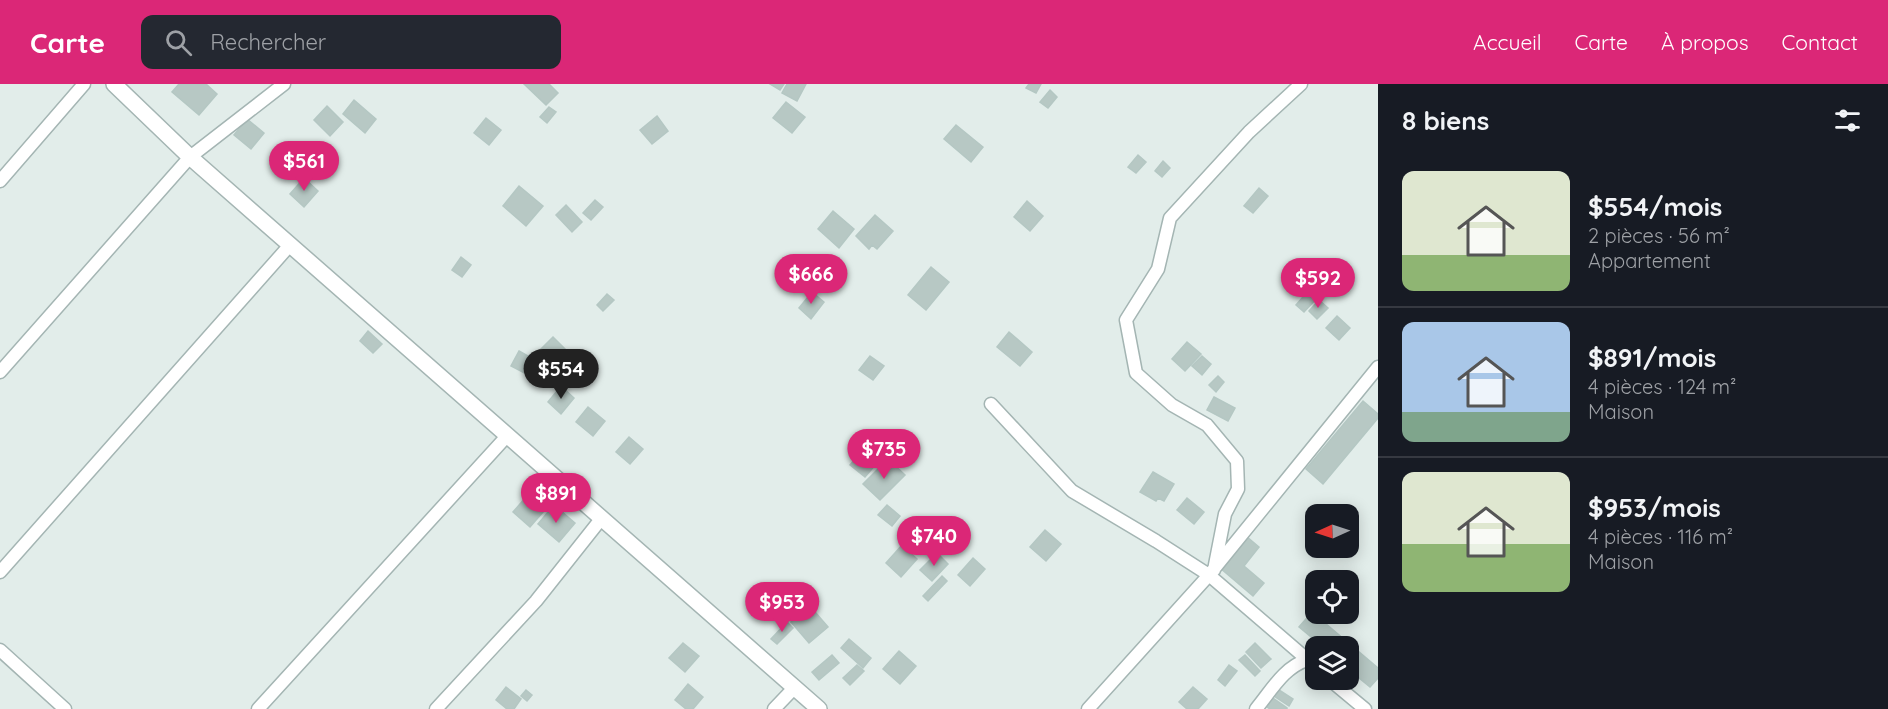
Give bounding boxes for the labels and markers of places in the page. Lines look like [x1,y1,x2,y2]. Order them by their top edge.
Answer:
pin: $561 [268,141,340,192]
pin: $666 [775,254,847,305]
pin: $592 [1282,258,1354,309]
pin: $554 [525,349,597,400]
pin: $735 [848,429,920,480]
pin: $891 [520,473,592,524]
pin: $740 [898,516,970,567]
pin: $953 [746,582,818,633]

